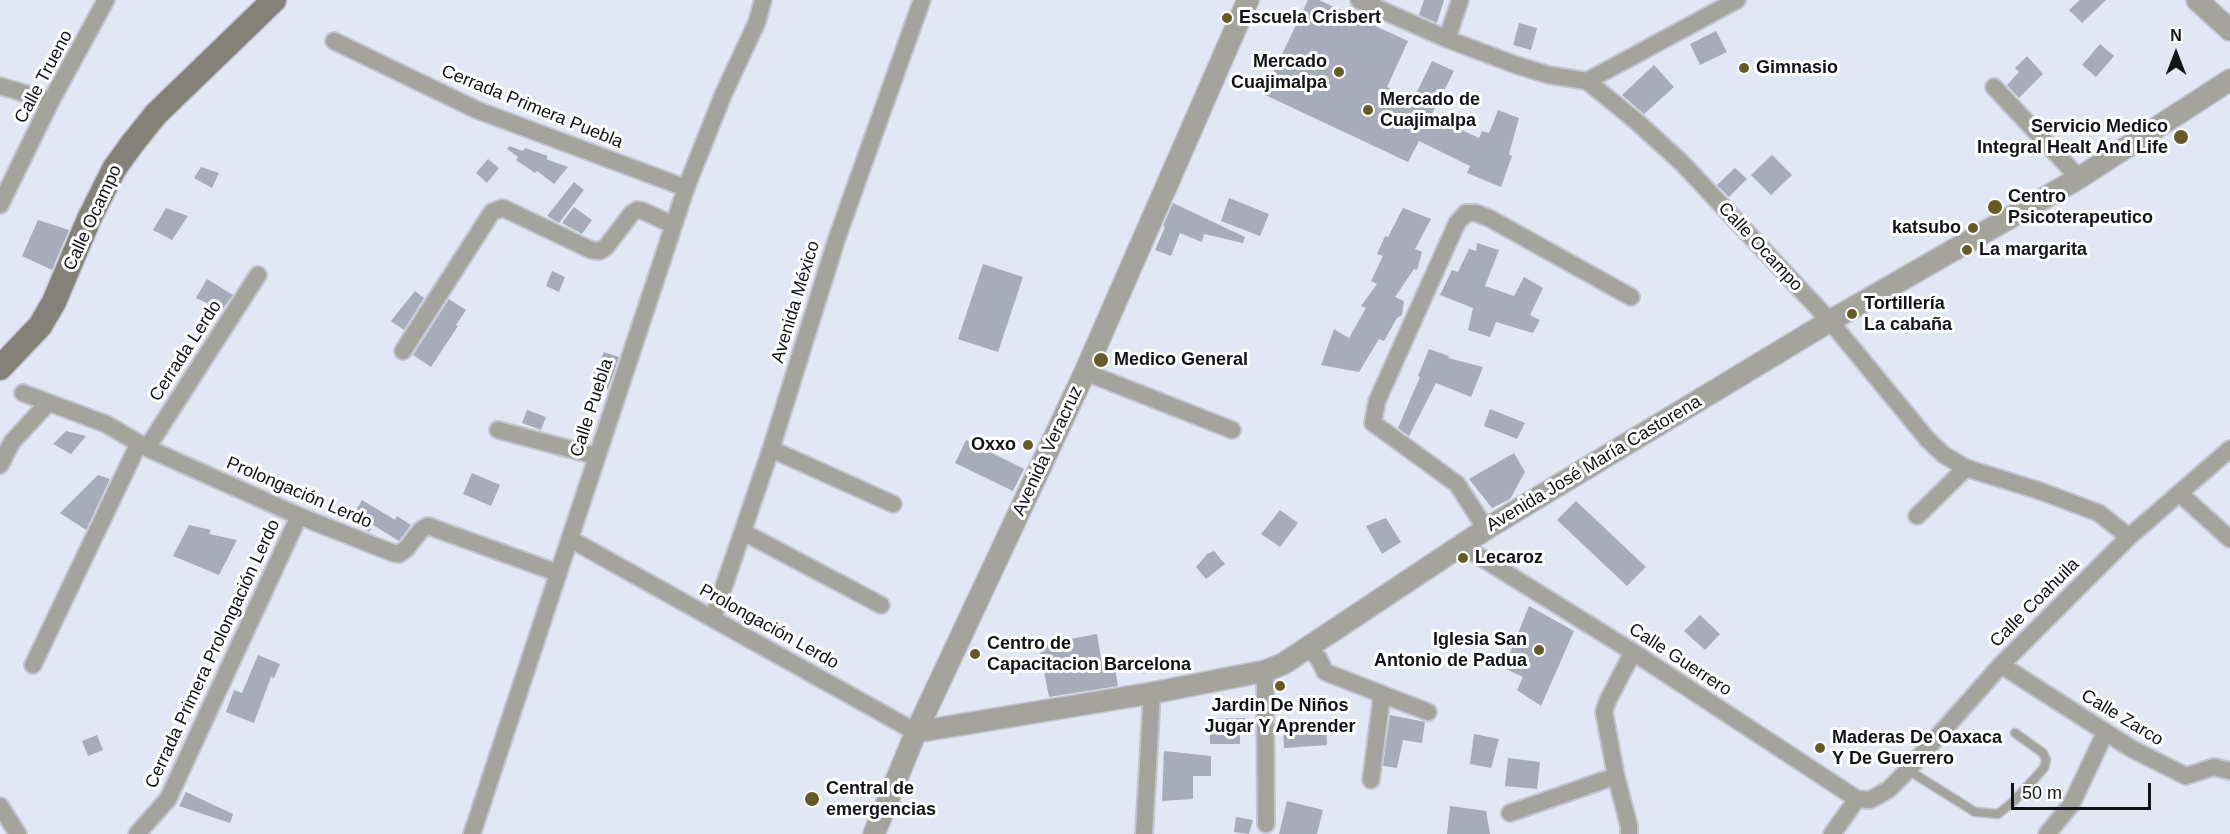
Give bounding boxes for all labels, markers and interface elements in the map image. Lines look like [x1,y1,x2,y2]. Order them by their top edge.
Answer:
place label: Escuela Crisbert [1239,7,1381,29]
marker: Escuela Crisbert [1220,11,1234,25]
north arrow [2146,24,2206,84]
street label: Calle Trueno [10,27,78,127]
text: N [2170,27,2182,44]
place label: Mercado Cuajimalpa [1231,51,1327,94]
place label: Gimnasio [1756,57,1838,79]
street label: Cerrada Primera Puebla [438,61,626,153]
marker: Gimnasio [1737,61,1751,75]
marker: Mercado Cuajimalpa [1332,65,1346,79]
place label: Mercado de Cuajimalpa [1380,89,1480,132]
marker: Mercado de Cuajimalpa [1361,103,1375,117]
place label: Servicio Medico Integral Healt And Life [1977,116,2168,158]
marker: Servicio Medico Integral Healt And Life [2172,128,2190,146]
street label: Calle Ocampo [59,162,127,274]
place label: Centro Psicoterapeutico [2008,186,2153,228]
street label: Calle Ocampo [1713,198,1807,296]
marker: Centro Psicoterapeutico [1986,198,2004,216]
place label: katsubo [1892,217,1961,239]
marker: katsubo [1966,221,1980,235]
street label: Avenida México [767,238,825,366]
place label: La margarita [1979,239,2087,261]
marker: La margarita [1960,243,1974,257]
place label: Tortillería La cabaña [1864,293,1952,336]
street label: Cerrada Lerdo [145,296,227,406]
marker: Tortillería La cabaña [1845,307,1859,321]
place label: Medico General [1114,349,1248,371]
marker: Medico General [1092,351,1110,369]
street label: Calle Puebla [566,356,618,460]
street label: Avenida Veracruz [1008,383,1088,519]
street label: Avenida José María Castorena [1483,391,1705,537]
place label: Oxxo [971,434,1016,456]
marker: Oxxo [1021,438,1035,452]
street label: Prolongación Lerdo [223,453,375,533]
street label: Cerrada Primera Prolongación Lerdo [141,516,285,792]
place label: Lecaroz [1475,547,1543,569]
marker: Lecaroz [1456,551,1470,565]
street label: Calle Coahuila [1986,554,2084,652]
street label: Prolongación Lerdo [695,580,843,674]
street label: Calle Guerrero [1625,619,1735,701]
place label: Iglesia San Antonio de Padua [1374,629,1527,672]
place label: Centro de Capacitacion Barcelona [987,633,1191,676]
marker: Iglesia San Antonio de Padua [1532,643,1546,657]
marker: Centro de Capacitacion Barcelona [968,647,982,661]
marker: Jardin De Niños Jugar Y Aprender [1273,679,1287,693]
street label: Calle Zarco [2077,685,2167,751]
place label: Jardin De Niños Jugar Y Aprender [1204,695,1356,738]
place label: Maderas De Oaxaca Y De Guerrero [1832,727,2002,770]
marker: Maderas De Oaxaca Y De Guerrero [1813,741,1827,755]
scale bar [2014,771,2154,809]
place label: Central de emergencias [826,778,936,820]
text: 50 m [2022,783,2062,803]
marker: Central de emergencias [803,790,821,808]

